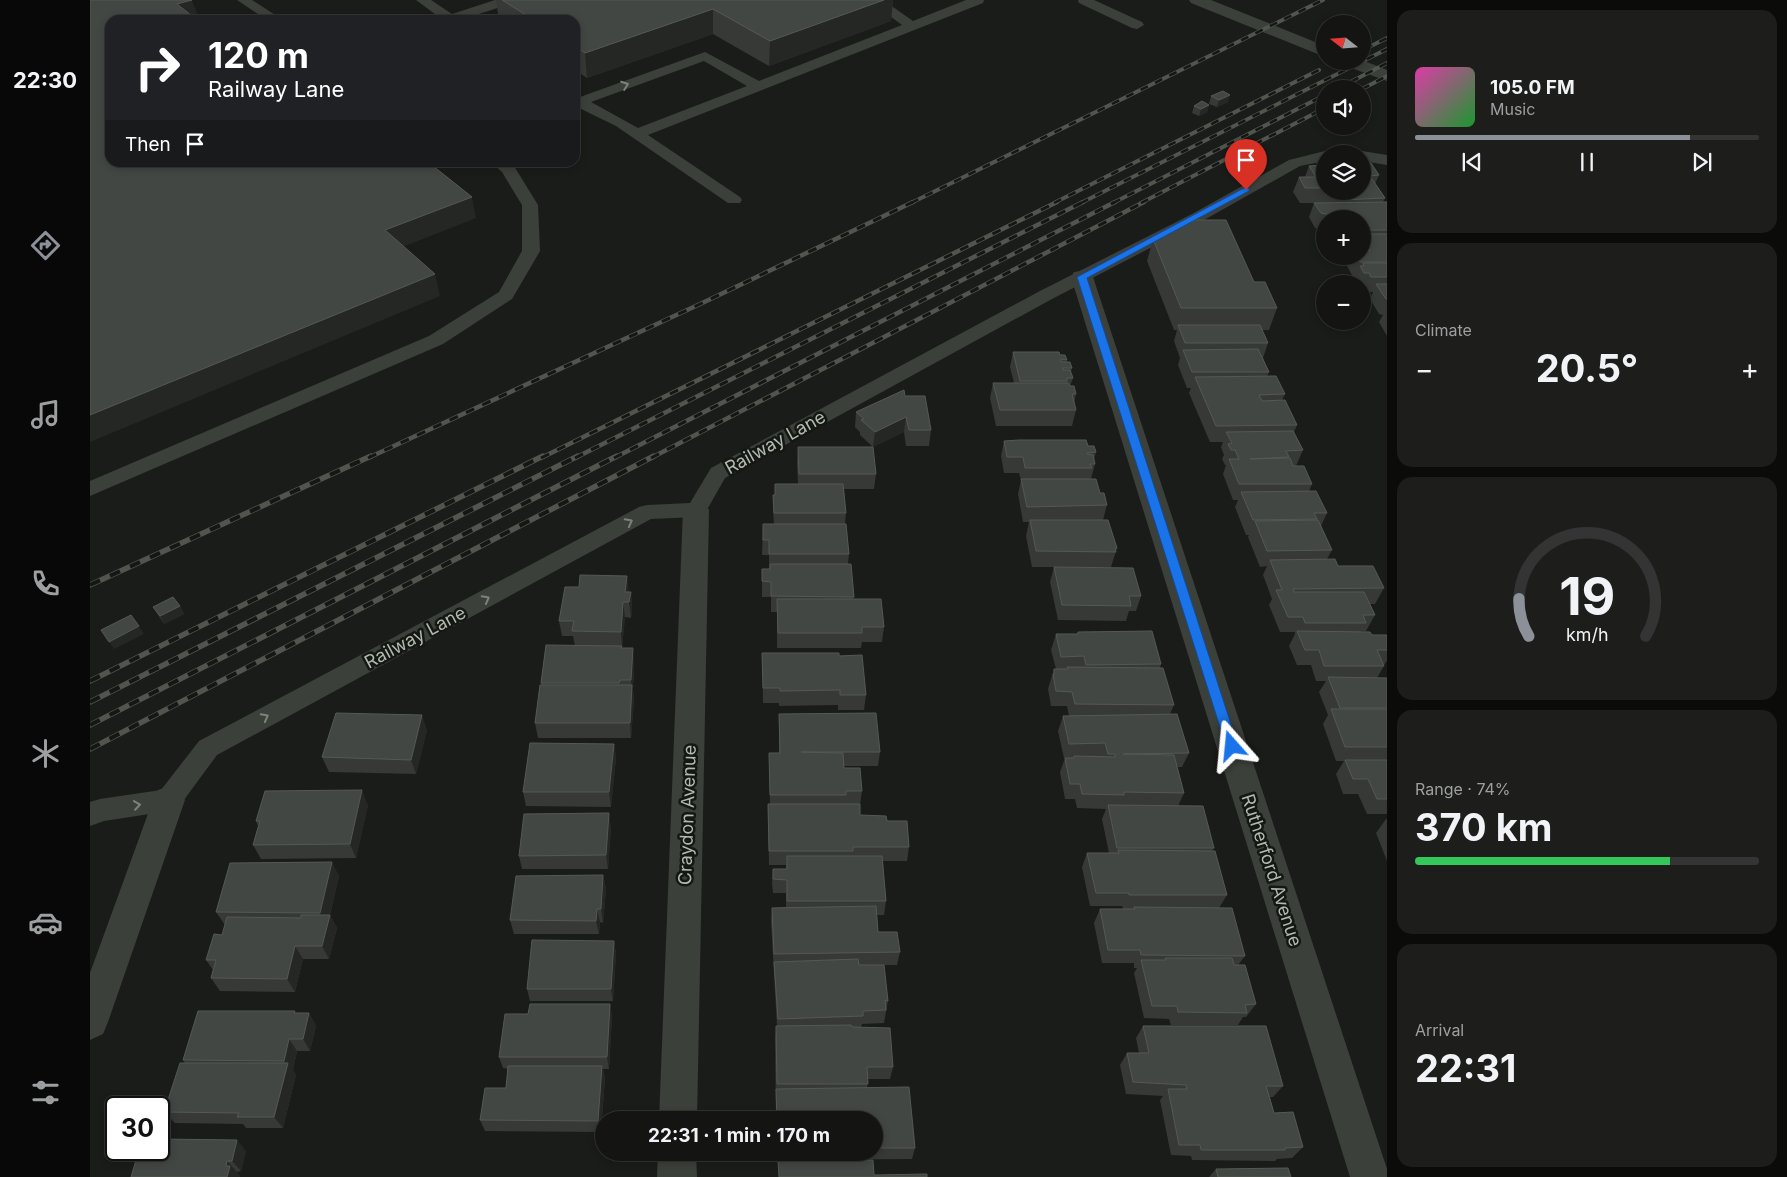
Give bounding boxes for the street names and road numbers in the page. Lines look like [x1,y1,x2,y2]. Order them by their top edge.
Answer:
street label: Railway Lane [721,406,829,478]
street label: Railway Lane [361,602,469,672]
street label: Craydon Avenue [674,745,700,885]
street label: Rutherford Avenue [1237,791,1307,949]

